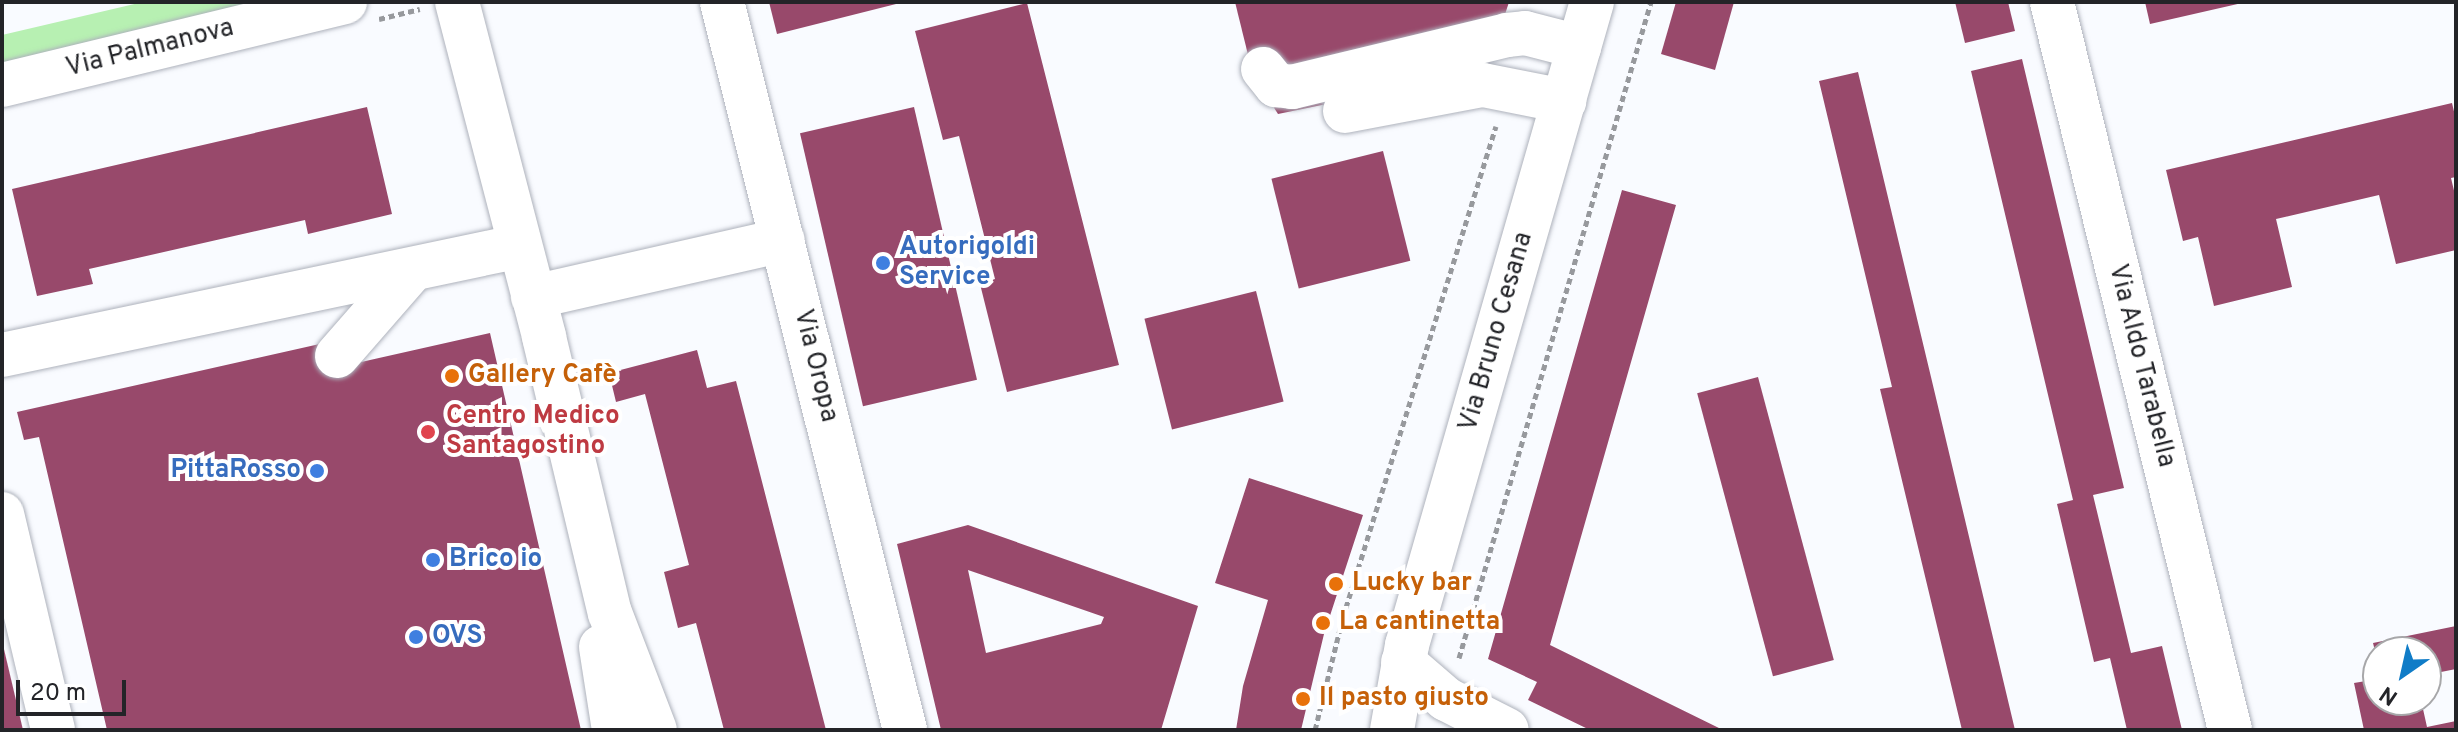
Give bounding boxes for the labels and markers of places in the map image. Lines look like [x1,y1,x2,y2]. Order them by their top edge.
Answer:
place label: Autorigoldi Service [899,232,1035,294]
marker: Autorigoldi Service [874,254,892,272]
place label: Gallery Cafè [468,360,617,392]
marker: Gallery Cafè [443,367,461,385]
place label: Centro Medico Santagostino [446,401,620,462]
marker: Centro Medico Santagostino [417,421,439,443]
place label: PittaRosso [170,455,301,487]
marker: PittaRosso [308,462,326,480]
place label: Brico io [449,544,542,576]
marker: Brico io [424,551,442,569]
place label: Lucky bar [1352,568,1472,600]
marker: Lucky bar [1327,575,1345,593]
place label: La cantinetta [1339,607,1500,639]
marker: La cantinetta [1314,614,1332,632]
place label: OVS [432,621,482,653]
marker: OVS [407,628,425,646]
place label: Il pasto giusto [1319,683,1489,715]
marker: Il pasto giusto [1294,690,1312,708]

